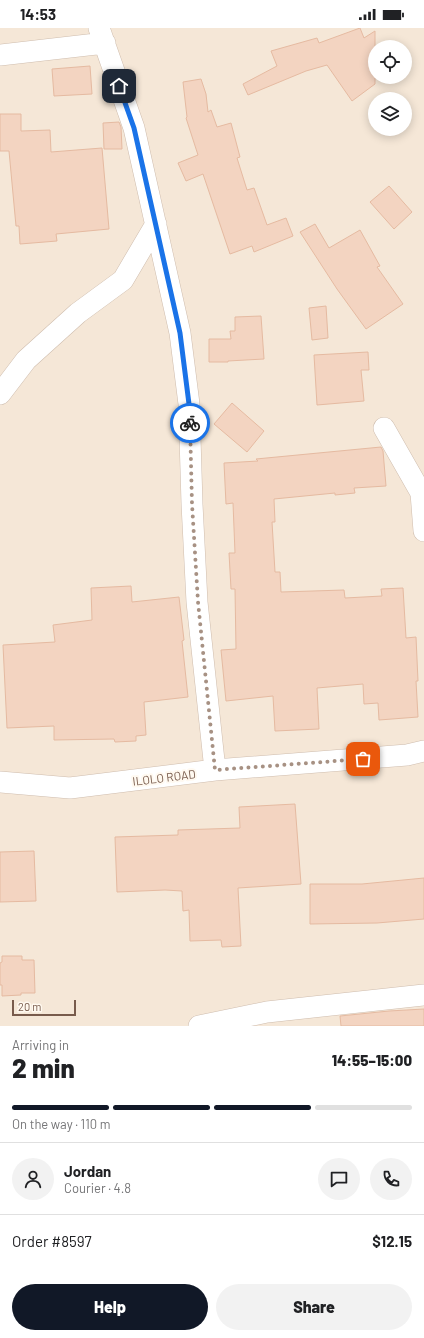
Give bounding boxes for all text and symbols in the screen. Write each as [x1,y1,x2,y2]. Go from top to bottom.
text: 14:53 [20,5,56,23]
map controls [368,40,412,136]
button: locate [368,40,412,84]
pin [102,69,136,103]
icon: home [108,75,130,97]
button: layers [368,92,412,136]
courier [170,403,210,443]
icon: bike [179,412,201,434]
pin [346,742,380,776]
icon: bag [352,748,374,770]
street label: ILOLO ROAD [132,766,196,788]
scale bar [12,998,76,1017]
text: 20 m [18,1000,41,1013]
text: Arriving in [12,1037,69,1053]
text: 14:55–15:00 [332,1051,412,1069]
text: 2 min [12,1052,75,1083]
text: On the way · 110 m [12,1116,110,1132]
button: person [12,1158,54,1200]
button: chat [318,1158,360,1200]
button: phone [370,1158,412,1200]
text: Jordan [64,1162,111,1180]
text: Courier · 4.8 [64,1180,131,1196]
text: Order #8597 [12,1232,92,1250]
text: $12.15 [372,1232,412,1250]
button: Help [12,1284,208,1330]
button: Share [216,1284,412,1330]

